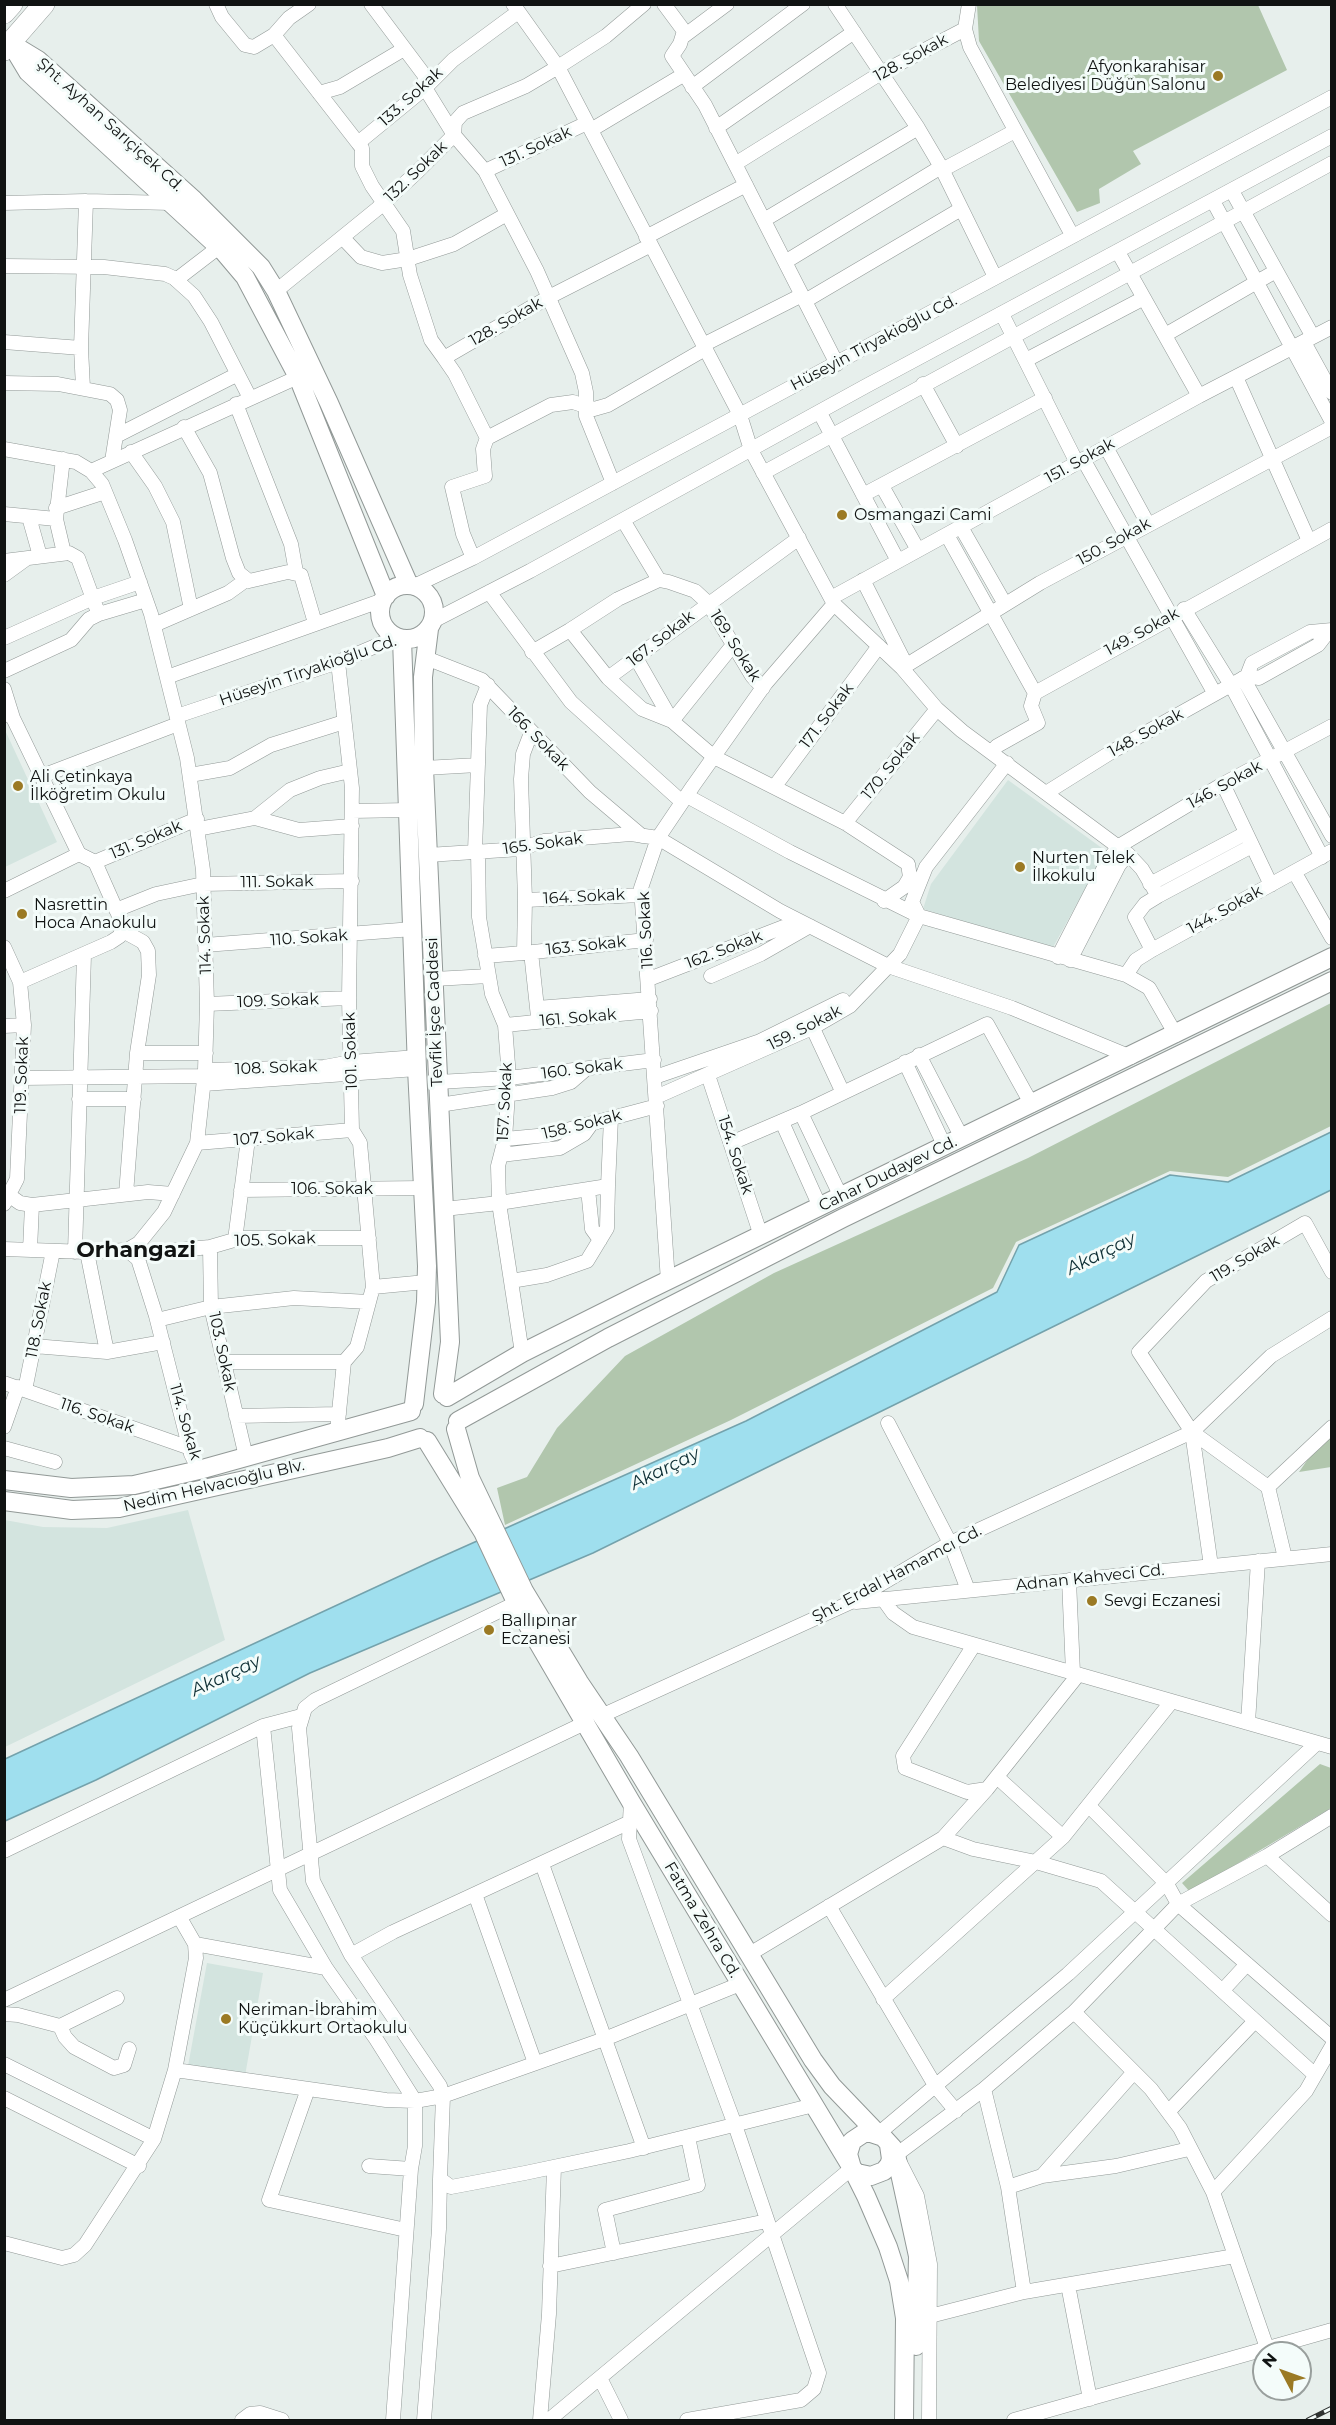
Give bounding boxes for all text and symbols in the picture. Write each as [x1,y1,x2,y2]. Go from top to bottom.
street label: 128. Sokak [871,30,951,86]
street label: Şht. Ayhan Sarıçiçek Cd. [33,54,187,196]
place label: Afyonkarahisar Belediyesi Düğün Salonu [1005,57,1206,95]
street label: 133. Sokak [375,63,447,131]
marker: Afyonkarahisar Belediyesi Düğün Salonu [1211,69,1225,83]
street label: 131. Sokak [497,122,575,172]
street label: 132. Sokak [381,137,451,207]
street label: Hüseyin Tiryakioğlu Cd. [787,291,961,395]
street label: 128. Sokak [466,293,546,351]
street label: 151. Sokak [1042,434,1118,488]
place label: Osmangazi Cami [854,505,991,525]
marker: Osmangazi Cami [835,508,849,522]
street label: 150. Sokak [1074,514,1154,570]
street label: 149. Sokak [1102,604,1182,660]
street label: 167. Sokak [624,607,698,671]
street label: 169. Sokak [705,607,765,685]
street label: Hüseyin Tiryakioğlu Cd. [217,632,399,710]
street label: 171. Sokak [796,679,858,753]
street label: 166. Sokak [503,703,573,775]
street label: 148. Sokak [1105,705,1187,761]
street label: 170. Sokak [858,728,924,804]
street label: 146. Sokak [1184,757,1266,813]
place label: Ali Çetinkaya İlköğretim Okulu [30,767,166,805]
marker: Ali Çetinkaya İlköğretim Okulu [11,779,25,793]
street label: 131. Sokak [107,816,185,864]
street label: 165. Sokak [502,829,584,859]
place label: Nurten Telek İlkokulu [1032,848,1135,886]
marker: Nurten Telek İlkokulu [1013,860,1027,874]
street label: 111. Sokak [240,872,314,892]
street label: 144. Sokak [1184,881,1266,939]
street label: 164. Sokak [542,885,626,909]
street label: 116. Sokak [634,891,658,969]
place label: Nasrettin Hoca Anaokulu [34,895,157,933]
street label: 114. Sokak [194,896,216,974]
marker: Nasrettin Hoca Anaokulu [15,907,29,921]
street label: 110. Sokak [270,926,348,950]
street label: 162. Sokak [683,927,765,973]
street label: 163. Sokak [545,932,627,960]
street label: Tevfik İşce Caddesi [423,937,447,1087]
street label: 109. Sokak [237,990,319,1012]
street label: 159. Sokak [765,1001,845,1055]
street label: 161. Sokak [539,1005,617,1031]
street label: 101. Sokak [340,1012,362,1090]
street label: 119. Sokak [11,1036,33,1114]
street label: 160. Sokak [540,1054,624,1084]
street label: 108. Sokak [234,1057,318,1079]
street label: 157. Sokak [493,1062,517,1142]
street label: 158. Sokak [540,1106,624,1144]
street label: 154. Sokak [713,1113,757,1197]
street label: 107. Sokak [233,1124,315,1150]
street label: Cahar Dudayev Cd. [816,1132,960,1216]
street label: 106. Sokak [291,1179,373,1199]
water label: Akarçay [1063,1228,1139,1280]
street label: 105. Sokak [234,1229,316,1251]
street label: 119. Sokak [1207,1231,1283,1287]
district label: Orhangazi [76,1238,196,1264]
street label: 118. Sokak [22,1280,56,1360]
street label: 103. Sokak [204,1310,240,1394]
street label: 114. Sokak [165,1382,205,1462]
street label: 116. Sokak [57,1394,137,1438]
water label: Akarçay [627,1443,703,1495]
street label: Nedim Helvacıoğlu Blv. [122,1456,306,1516]
street label: Şht. Erdal Hamamcı Cd. [809,1521,985,1627]
street label: Adnan Kahveci Cd. [1015,1561,1165,1595]
place label: Sevgi Eczanesi [1104,1591,1221,1611]
marker: Sevgi Eczanesi [1085,1594,1099,1608]
place label: Ballıpınar Eczanesi [501,1611,577,1649]
marker: Ballıpınar Eczanesi [482,1623,496,1637]
water label: Akarçay [188,1651,264,1701]
street label: Fatma Zehra Cd. [660,1859,744,1981]
place label: Neriman-İbrahim Küçükkurt Ortaokulu [238,2000,408,2038]
marker: Neriman-İbrahim Küçükkurt Ortaokulu [219,2012,233,2026]
north arrow [1252,2341,1312,2401]
text: N [1258,2349,1281,2371]

